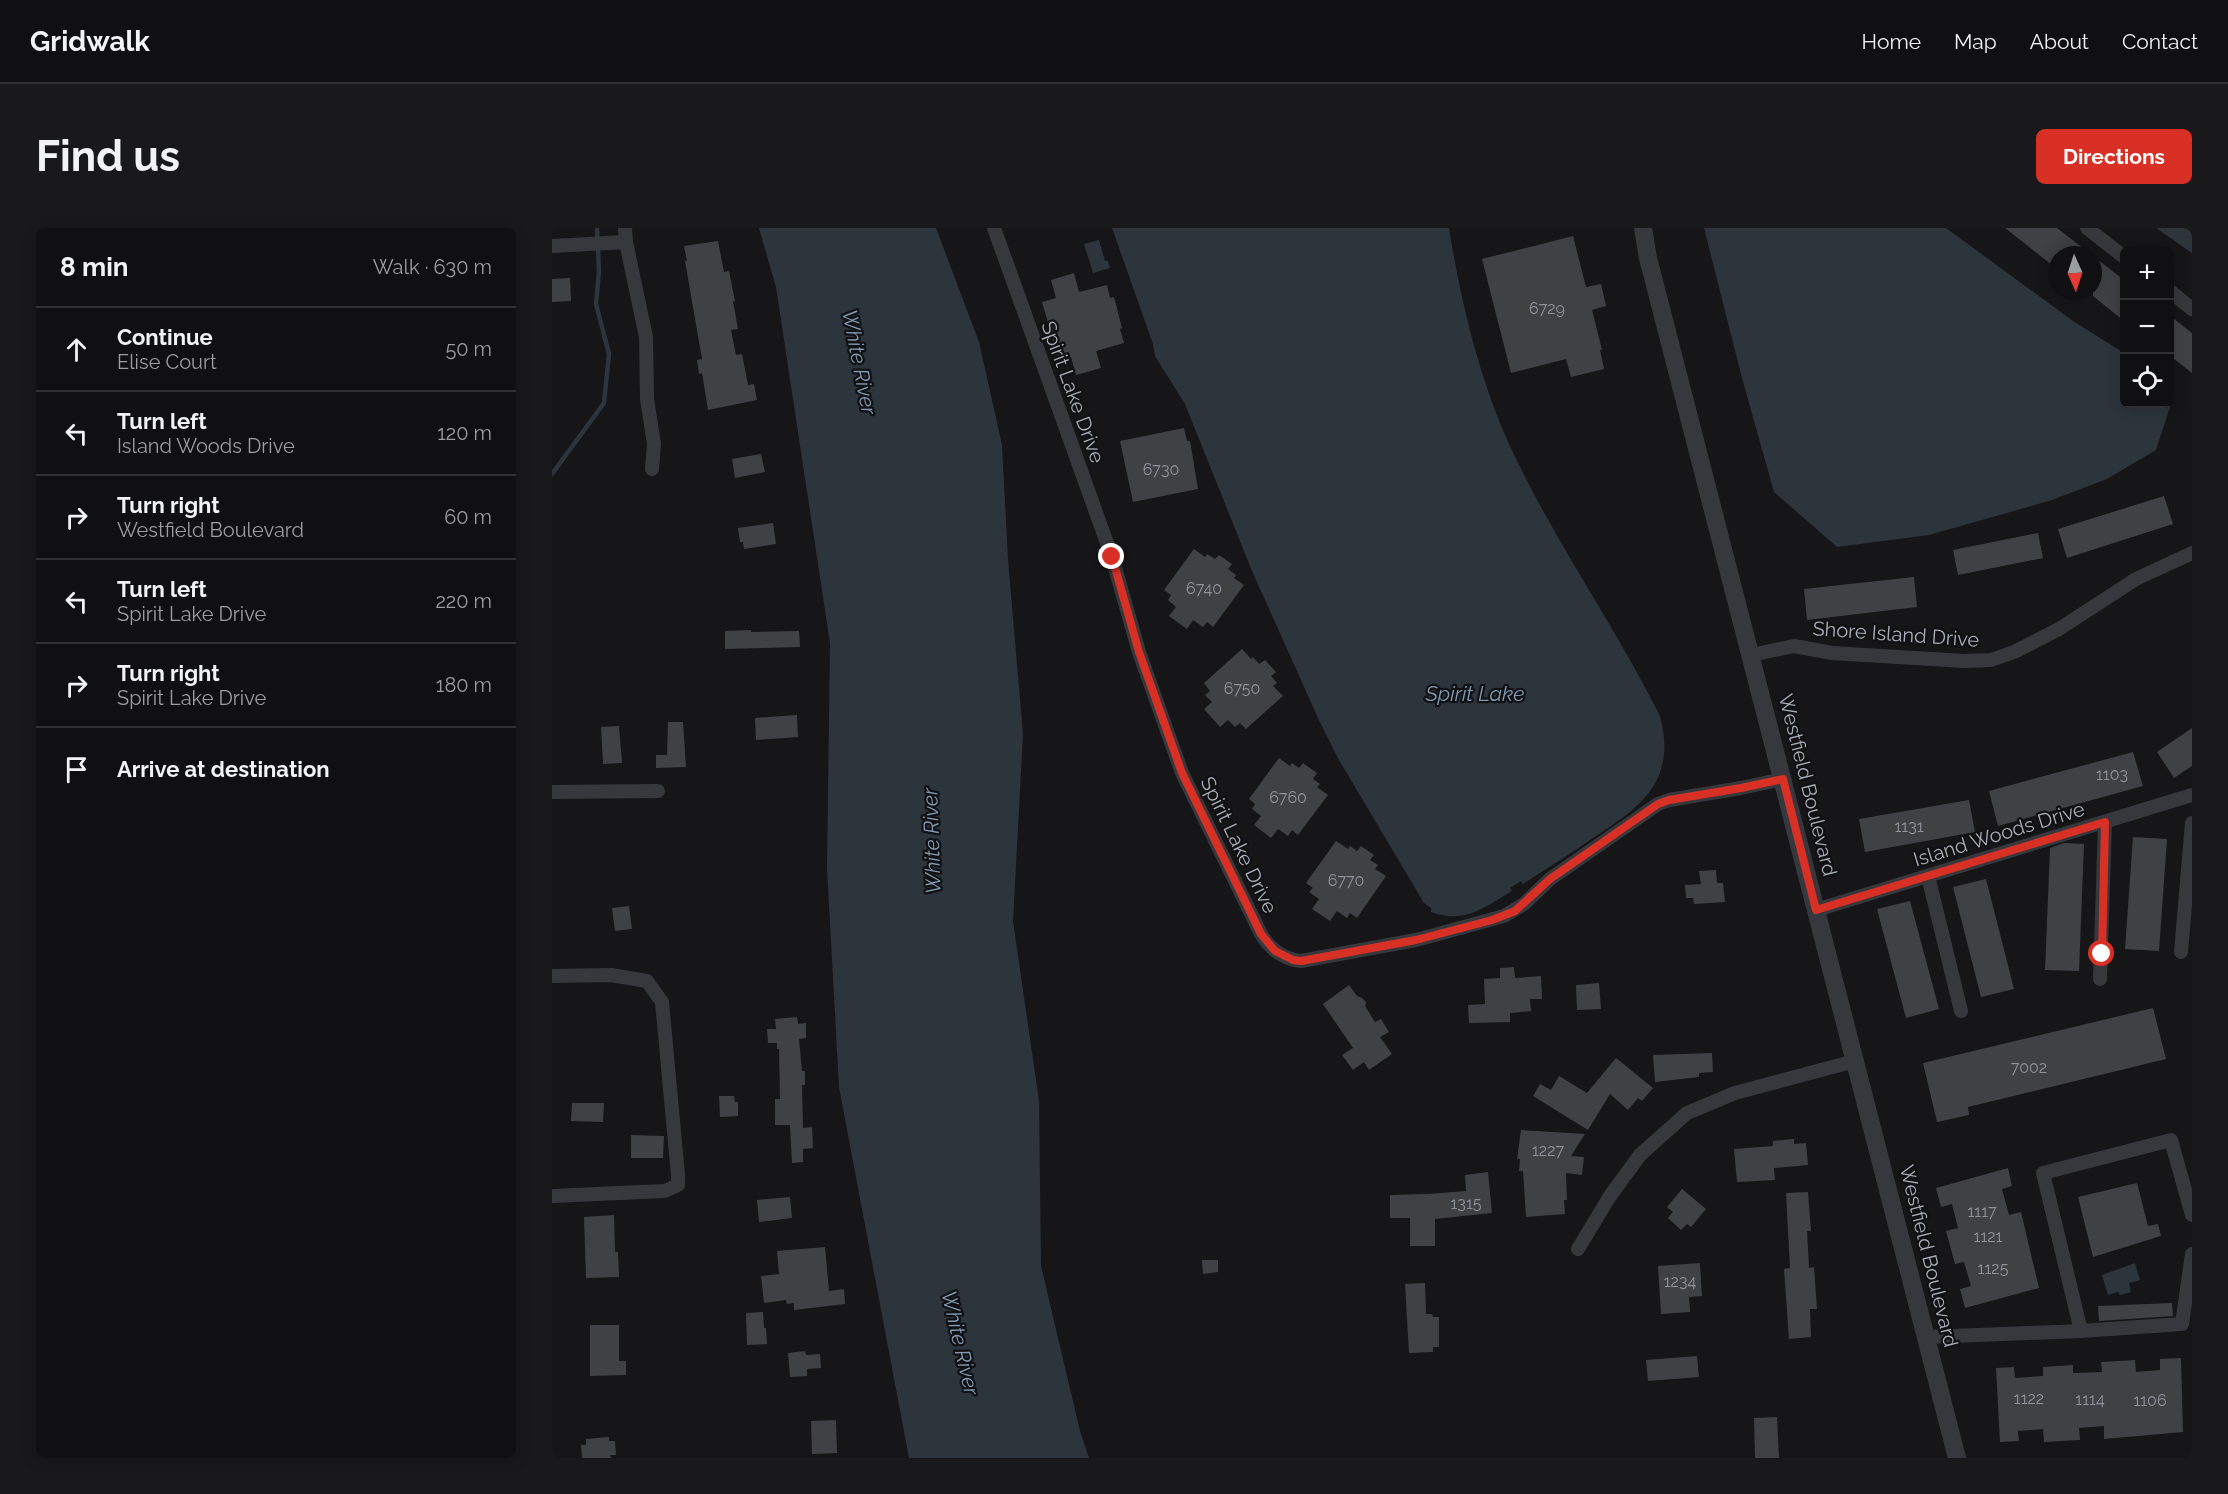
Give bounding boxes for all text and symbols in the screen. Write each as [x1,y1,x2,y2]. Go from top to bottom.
text: Gridwalk [30,25,150,58]
text: Home [1862,29,1921,54]
text: Map [1954,29,1997,54]
text: About [2030,29,2089,54]
text: Contact [2122,29,2198,54]
button: Directions [2036,129,2192,184]
text: Find us [36,132,180,181]
north arrow [2048,246,2102,300]
map controls [2120,246,2174,408]
button: + [2120,246,2174,300]
text: 8 min [60,252,128,282]
text: Walk · 630 m [373,255,492,279]
house number: 6729 [1529,299,1565,318]
button: − [2120,300,2174,354]
water label: White River [837,307,882,417]
street label: Spirit Lake Drive [1036,318,1110,466]
text: Continue [117,324,213,350]
icon: ahead [60,333,93,366]
text: 50 m [445,337,492,361]
text: Elise Court [117,350,217,374]
button: locate [2120,354,2174,408]
text: Turn left [117,408,207,434]
icon: left [60,417,93,450]
text: 120 m [437,421,492,445]
text: Island Woods Drive [117,434,295,458]
house number: 6730 [1143,460,1179,479]
text: Turn right [117,492,220,518]
icon: right [60,501,93,534]
text: 60 m [444,505,492,529]
text: Westfield Boulevard [117,518,304,542]
route end [1098,543,1124,569]
text: Turn left [117,576,207,602]
house number: 6740 [1186,579,1222,598]
icon: left [60,585,93,618]
text: 220 m [435,589,492,613]
text: Spirit Lake Drive [117,602,266,626]
street label: Shore Island Drive [1812,616,1980,652]
text: Turn right [117,660,220,686]
icon: right [60,669,93,702]
text: 180 m [436,673,492,697]
house number: 6750 [1224,679,1260,698]
water label: Spirit Lake [1424,681,1525,706]
text: Spirit Lake Drive [117,686,266,710]
street label: Westfield Boulevard [1774,691,1842,879]
icon: arrive [60,753,93,786]
text: Arrive at destination [117,756,330,782]
house number: 1103 [2096,765,2128,784]
street label: Spirit Lake Drive [1196,773,1283,918]
water label: White River [917,787,946,895]
house number: 6760 [1269,788,1307,807]
street label: Island Woods Drive [1911,796,2088,871]
house number: 1131 [1894,817,1924,836]
house number: 6770 [1328,871,1364,890]
route start [2088,940,2114,966]
house number: 7002 [2011,1058,2047,1077]
house number: 1227 [1532,1141,1564,1160]
street label: Westfield Boulevard [1895,1162,1963,1350]
house number: 1315 [1451,1194,1482,1213]
house number: 1117 [1967,1202,1997,1221]
house number: 1121 [1974,1227,2003,1246]
house number: 1125 [1978,1259,2009,1278]
house number: 1234 [1664,1272,1696,1291]
water label: White River [936,1288,985,1398]
house number: 1122 [2014,1389,2044,1408]
house number: 1114 [2075,1390,2105,1409]
house number: 1106 [2133,1391,2167,1410]

